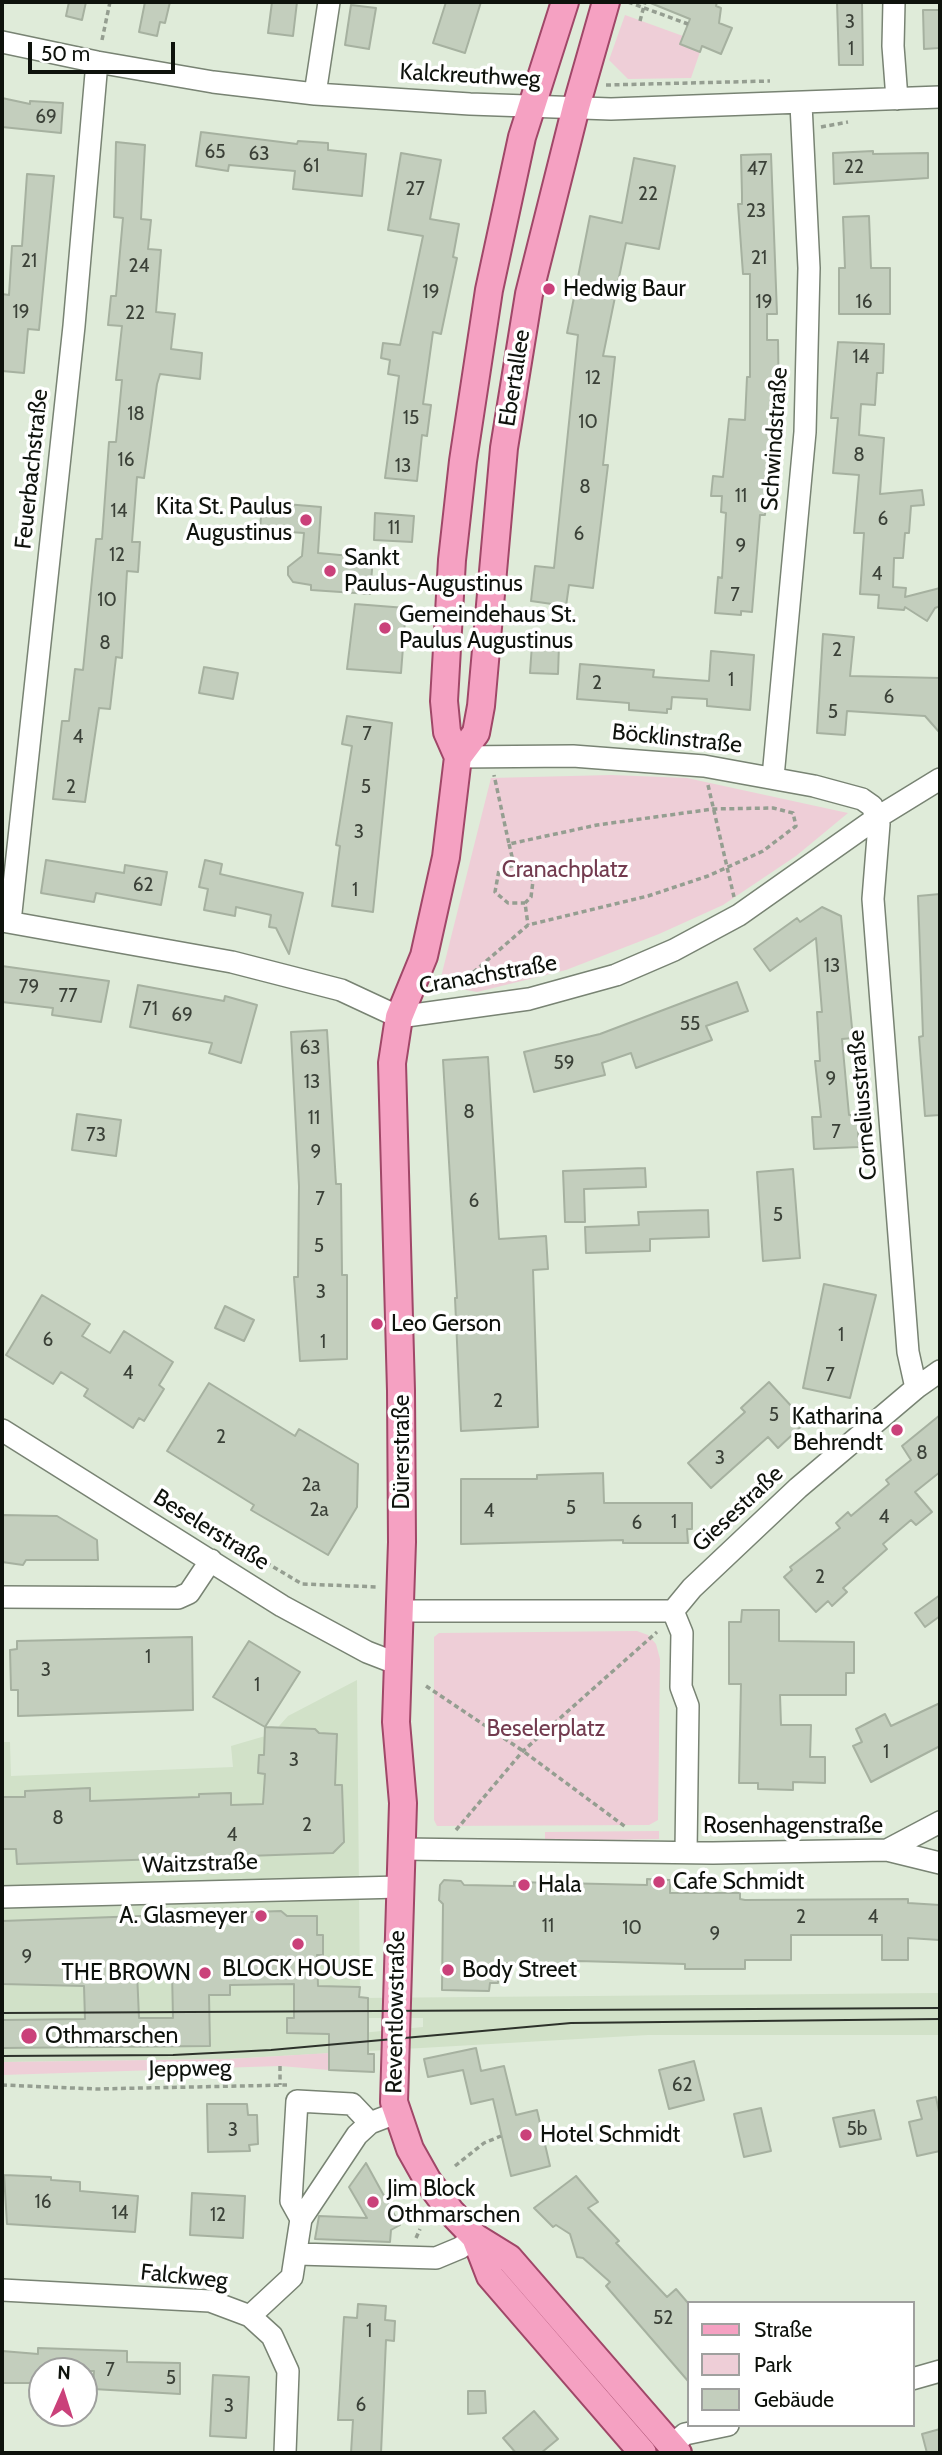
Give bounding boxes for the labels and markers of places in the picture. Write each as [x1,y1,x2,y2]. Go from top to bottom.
place label: Hedwig Baur [563,275,686,303]
marker: Hedwig Baur [541,281,557,297]
place label: Kita St. Paulus Augustinus [156,493,292,547]
marker: Kita St. Paulus Augustinus [298,512,314,528]
place label: Sankt Paulus-Augustinus [344,544,523,598]
marker: Sankt Paulus-Augustinus [322,563,338,579]
place label: Gemeindehaus St. Paulus Augustinus [399,601,576,655]
marker: Gemeindehaus St. Paulus Augustinus [377,620,393,636]
place label: Leo Gerson [391,1310,501,1338]
marker: Leo Gerson [369,1316,385,1332]
place label: Katharina Behrendt [792,1403,883,1457]
marker: Katharina Behrendt [889,1422,905,1438]
place label: Cafe Schmidt [673,1868,804,1896]
place label: Hala [538,1871,582,1899]
marker: Cafe Schmidt [651,1874,667,1890]
marker: Hala [516,1877,532,1893]
place label: A. Glasmeyer [119,1902,247,1930]
marker: A. Glasmeyer [253,1908,269,1924]
marker: BLOCK HOUSE [290,1936,306,1952]
place label: BLOCK HOUSE [222,1955,374,1983]
place label: Body Street [462,1956,577,1984]
place label: THE BROWN [62,1959,191,1987]
marker: Body Street [440,1962,456,1978]
marker: THE BROWN [197,1965,213,1981]
place label: Othmarschen [45,2022,178,2050]
marker: Othmarschen [19,2026,39,2046]
place label: Hotel Schmidt [540,2121,680,2149]
marker: Hotel Schmidt [518,2127,534,2143]
place label: Jim Block Othmarschen [387,2175,520,2229]
marker: Jim Block Othmarschen [365,2194,381,2210]

